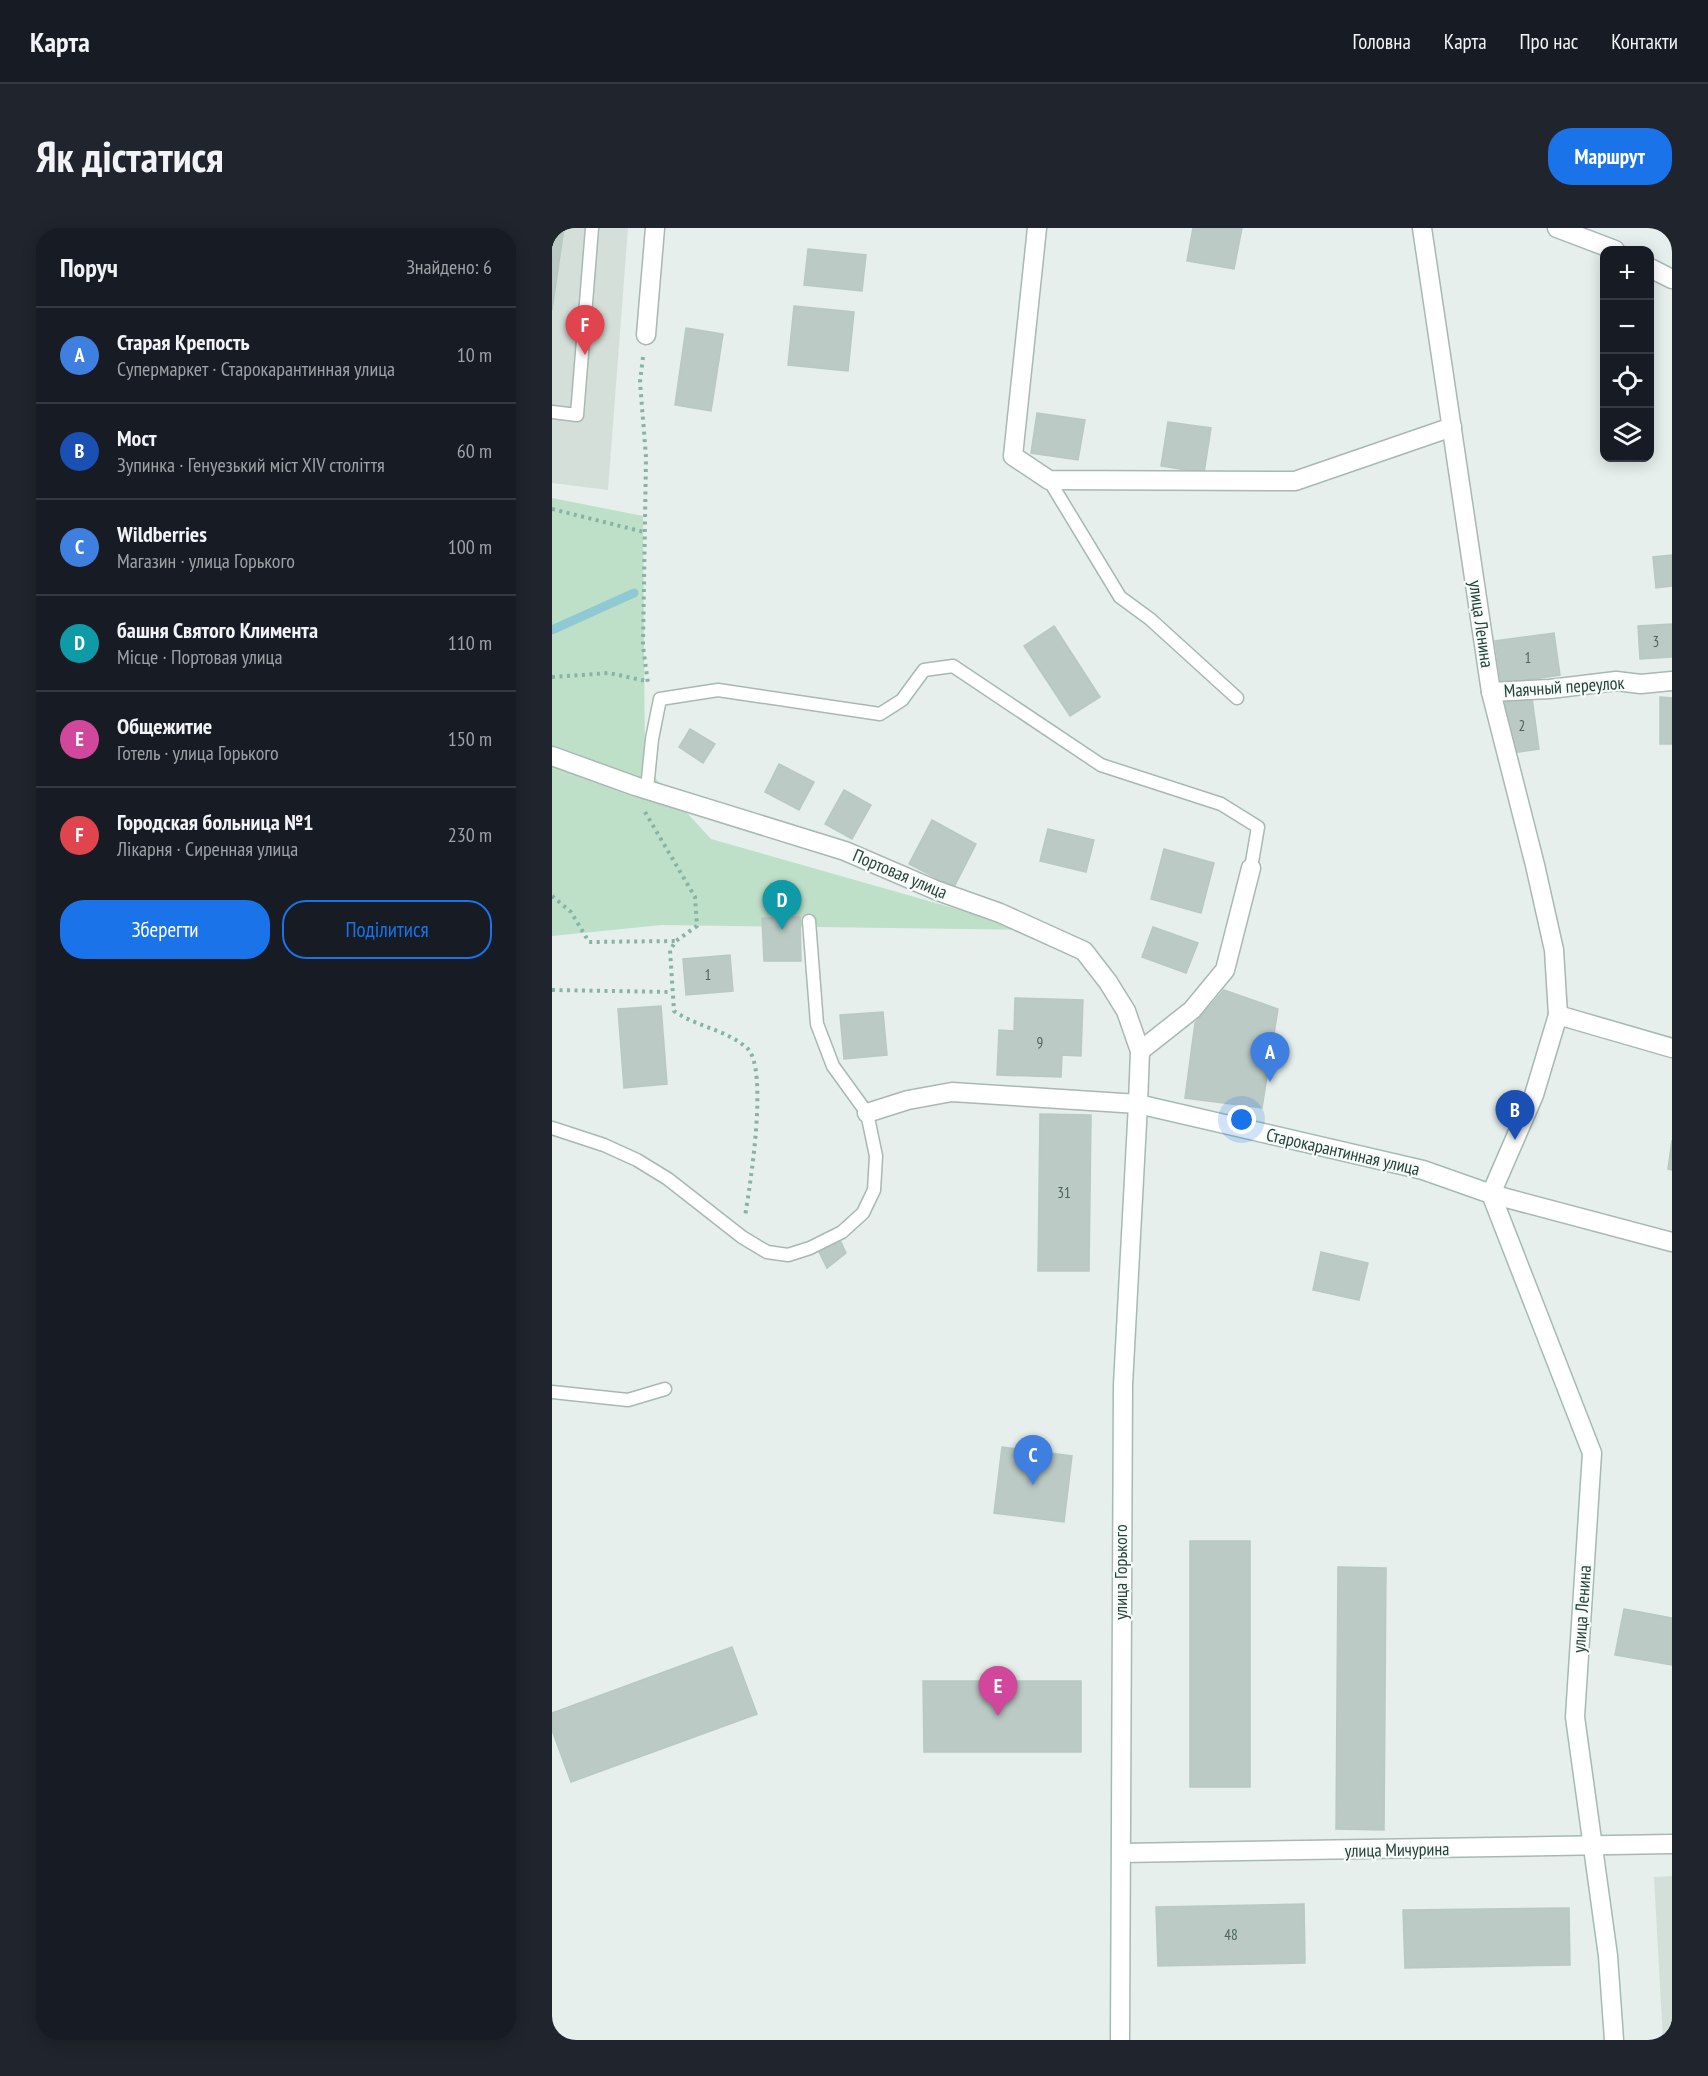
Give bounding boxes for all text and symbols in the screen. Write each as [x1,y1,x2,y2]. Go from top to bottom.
text: Карта [30,23,90,60]
text: Головна [1353,28,1411,55]
text: Карта [1444,28,1487,55]
text: Про нас [1520,28,1578,55]
text: Контакти [1611,28,1678,55]
button: Маршрут [1548,128,1672,185]
text: Як дістатися [36,129,224,184]
map controls [1600,246,1654,462]
button: + [1600,246,1654,300]
text: Поруч [60,251,118,284]
text: Знайдено: 6 [406,254,492,280]
button: − [1600,300,1654,354]
pin: F [566,306,604,355]
text: Старая Крепость [117,328,250,356]
text: A [74,342,85,368]
text: 10 m [457,342,492,368]
button: locate [1600,354,1654,408]
text: Супермаркет · Старокарантинная улица [117,356,395,382]
button: layers [1600,408,1654,462]
text: Мост [117,424,157,452]
text: B [75,438,84,464]
text: 60 m [457,438,492,464]
text: Зупинка · Генуезький міст XIV століття [117,452,385,478]
text: Wildberries [117,520,207,548]
text: C [75,534,84,560]
text: 100 m [448,534,492,560]
text: Магазин · улица Горького [117,548,295,574]
street label: улица Ленина [1464,579,1499,669]
text: башня Святого Климента [117,616,318,644]
text: D [74,630,85,656]
text: 110 m [448,630,492,656]
house number: 3 [1653,632,1659,651]
text: Місце · Портовая улица [117,644,282,670]
house number: 1 [1525,648,1531,667]
street label: Маячный переулок [1503,671,1625,702]
text: Общежитие [117,712,212,740]
house number: 2 [1519,716,1525,735]
text: E [75,726,84,752]
text: 150 m [448,726,492,752]
text: Готель · улица Горького [117,740,279,766]
text: Городская больница №1 [117,808,314,836]
text: F [75,822,84,848]
text: 230 m [448,822,492,848]
text: Лікарня · Сиренная улица [117,836,298,862]
street label: Портовая улица [850,843,951,904]
pin: D [762,880,802,930]
button: Зберегти [60,900,270,959]
button: Поділитися [282,900,492,959]
house number: 1 [705,965,711,984]
pin: A [1250,1032,1290,1082]
house number: 9 [1037,1033,1043,1052]
pin: B [1496,1090,1534,1140]
your location [1227,1105,1256,1134]
street label: Старокарантинная улица [1264,1123,1422,1180]
house number: 31 [1057,1183,1071,1202]
pin: C [1014,1436,1052,1485]
street label: улица Горького [1109,1524,1132,1620]
street label: улица Ленина [1567,1564,1596,1654]
pin: E [978,1666,1018,1716]
street label: улица Мичурина [1344,1837,1450,1862]
house number: 48 [1224,1925,1238,1944]

